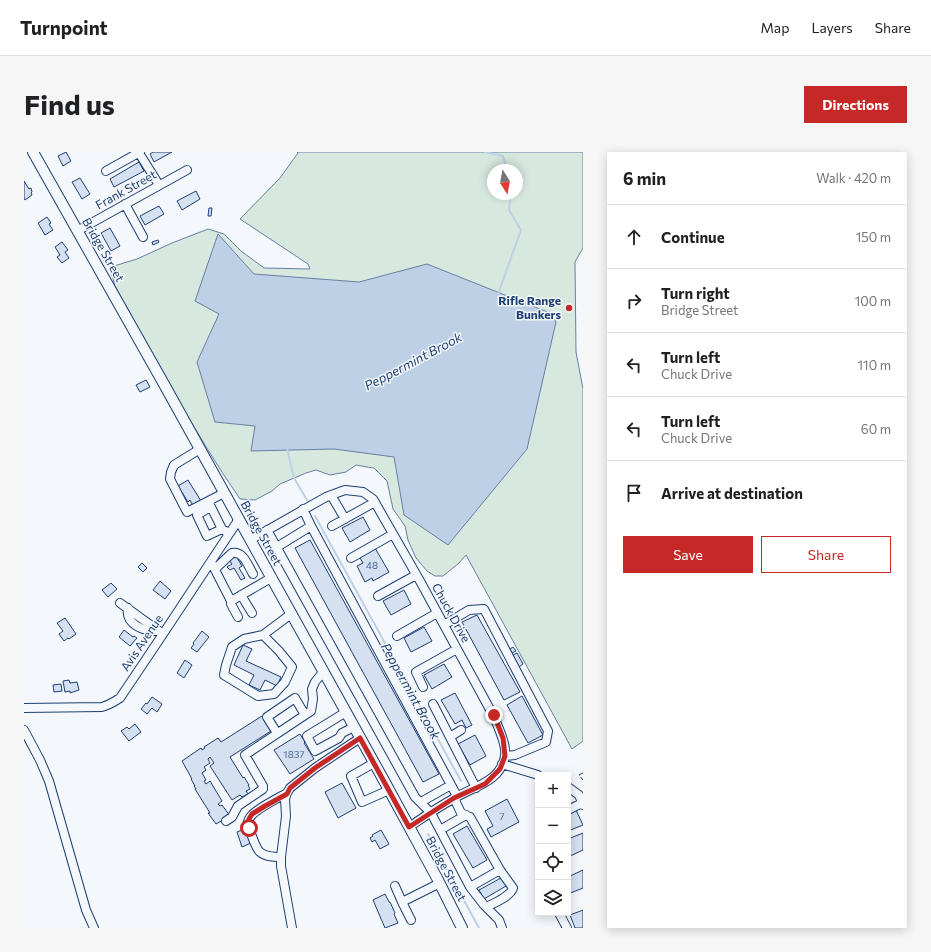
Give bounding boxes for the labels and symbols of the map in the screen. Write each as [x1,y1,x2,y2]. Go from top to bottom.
north arrow [487,164,523,200]
street label: Frank Street [93,167,158,212]
street label: Bridge Street [80,215,128,284]
place label: Rifle Range Bunkers [498,293,561,321]
marker: Rifle Range Bunkers [564,303,574,313]
water label: Peppermint Brook [362,328,465,393]
street label: Bridge Street [238,498,285,567]
house number: 48 [366,559,378,571]
street label: Chuck Drive [430,580,474,645]
street label: Avis Avenue [117,612,165,673]
water label: Peppermint Brook [378,640,445,743]
route end [485,706,503,724]
house number: 1837 [283,748,305,760]
house number: 7 [499,810,505,822]
route start [240,819,258,837]
street label: Bridge Street [424,834,470,903]

